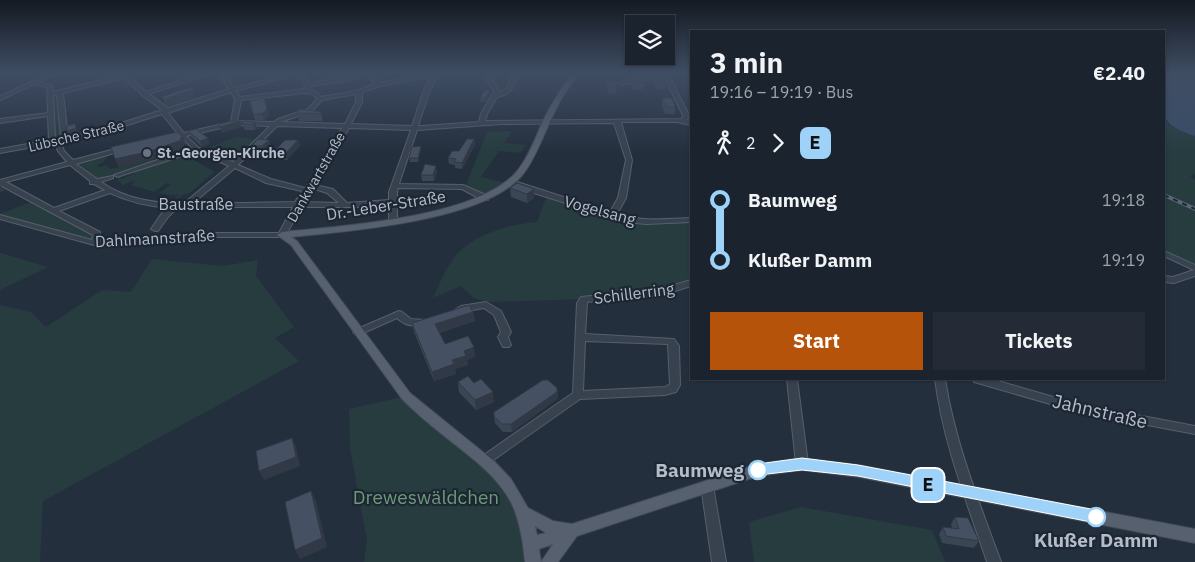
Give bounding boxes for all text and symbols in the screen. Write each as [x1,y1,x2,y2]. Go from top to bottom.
map controls [625,15,675,65]
button: layers [625,15,675,65]
text: 3 min [710,44,783,81]
text: €2.40 [1093,61,1145,85]
text: 19:16 – 19:19 · Bus [710,82,853,102]
street label: Lübsche Straße [26,116,126,156]
street label: Dankwartstraße [283,128,349,225]
icon: walk [710,129,738,157]
icon: forward [764,129,792,157]
text: E [810,131,821,154]
text: 2 [746,133,756,153]
place label: St.-Georgen-Kirche [157,144,285,162]
marker: St.-Georgen-Kirche [141,147,153,159]
street label: Dr.-Leber-Straße [325,186,447,224]
text: Baumweg [748,188,837,212]
text: 19:18 [1102,190,1145,210]
street label: Vogelsang [562,191,639,229]
street label: Baustraße [159,194,234,214]
street label: Dahlmannstraße [95,225,216,251]
text: Klußer Damm [748,248,872,272]
text: 19:19 [1102,250,1145,270]
street label: Schillerring [593,278,676,308]
button: Start [710,312,923,370]
button: Tickets [933,312,1145,370]
street label: Jahnstraße [1050,388,1150,434]
place label: Baumweg [655,458,745,482]
marker: Baumweg [748,460,768,480]
line badge: E [912,469,944,501]
text: E [923,473,933,496]
park label: Dreweswäldchen [353,485,499,509]
marker: Klußer Damm [1086,507,1106,527]
place label: Klußer Damm [1034,528,1158,552]

